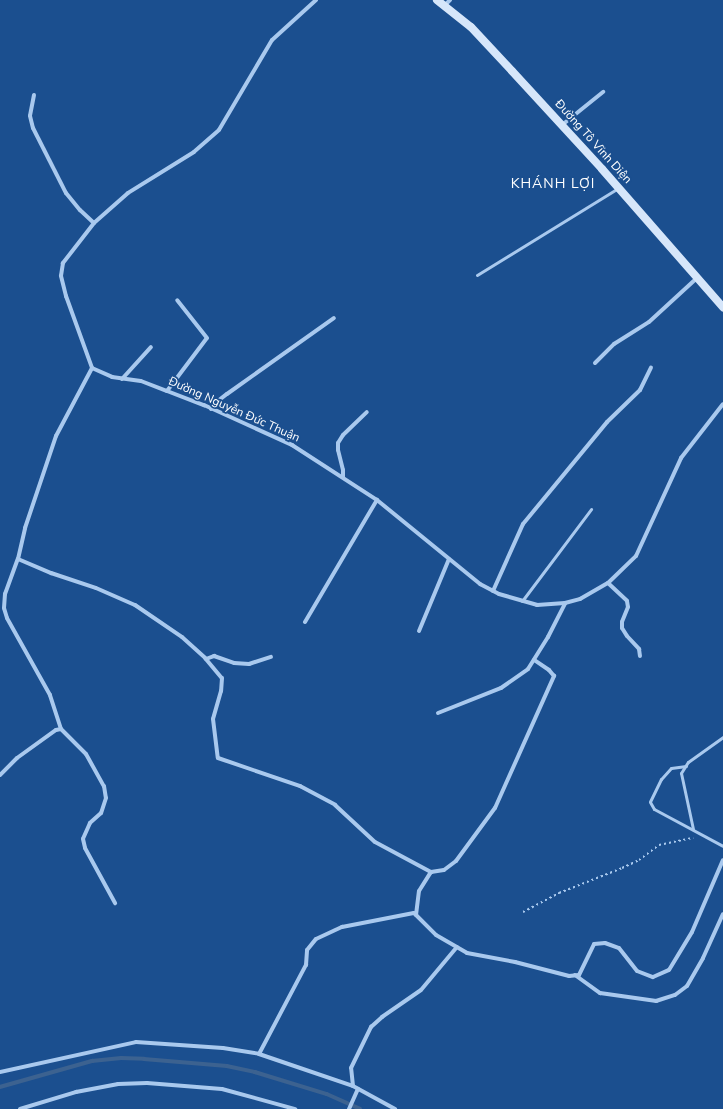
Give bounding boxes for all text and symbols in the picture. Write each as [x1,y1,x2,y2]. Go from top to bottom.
street label: Đường Tô Vĩnh Diện [552,97,634,187]
district label: KHÁNH LỢI [511,176,595,192]
street label: Đường Nguyễn Đức Thuận [166,374,302,446]

